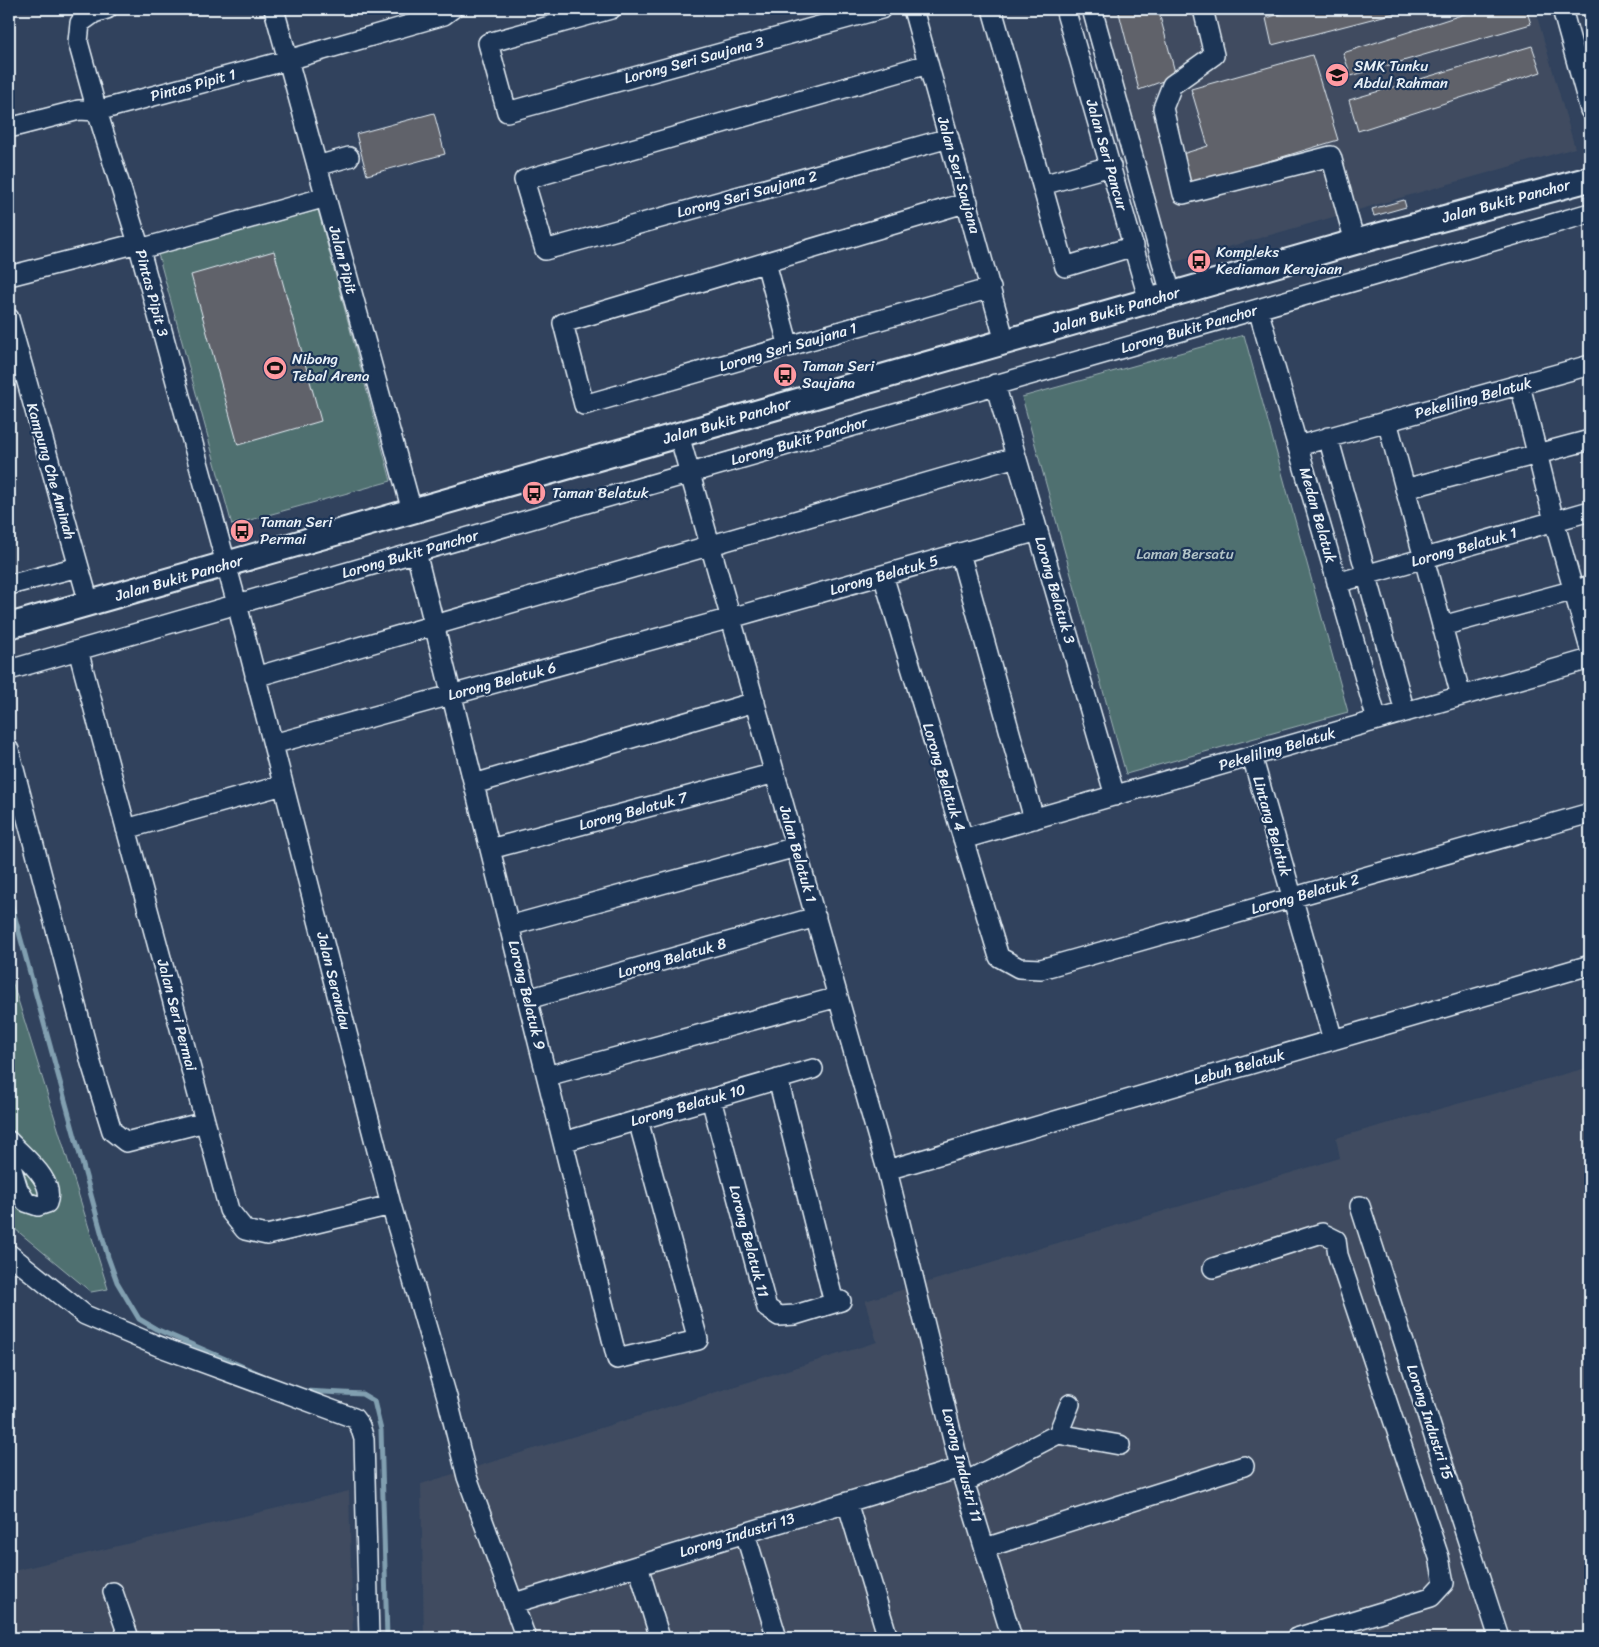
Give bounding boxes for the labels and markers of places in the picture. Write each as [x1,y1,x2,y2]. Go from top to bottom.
place label: SMK Tunku Abdul Rahman [1353,53,1448,96]
school or university icon: SMK Tunku Abdul Rahman [1324,62,1350,88]
place label: Kompleks Kediaman Kerajaan [1216,239,1342,282]
bus stop icon: Kompleks Kediaman Kerajaan [1186,248,1212,274]
place label: Nibong Tebal Arena [292,346,370,389]
place label: Taman Seri Saujana [802,353,875,396]
sports icon: Nibong Tebal Arena [262,355,288,381]
bus stop icon: Taman Seri Saujana [772,362,798,388]
bus stop icon: Taman Belatuk [521,480,547,506]
place label: Taman Belatuk [552,480,649,506]
place label: Taman Seri Permai [260,509,333,552]
bus stop icon: Taman Seri Permai [229,518,255,544]

